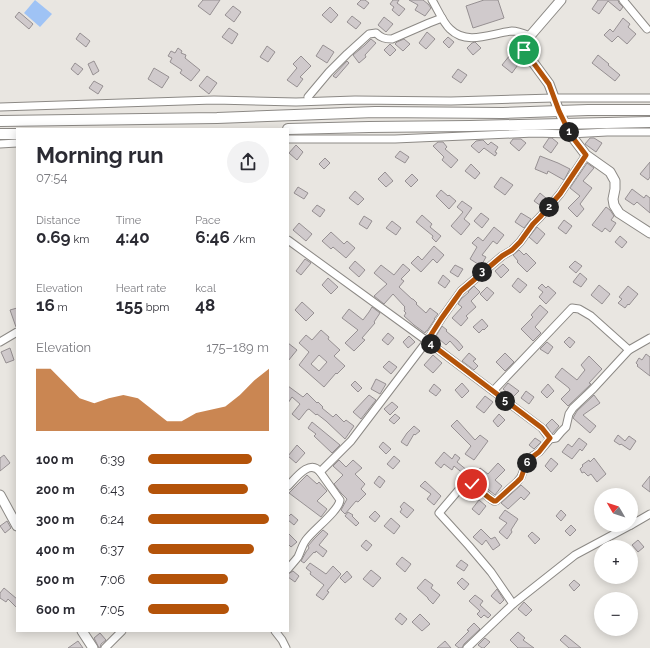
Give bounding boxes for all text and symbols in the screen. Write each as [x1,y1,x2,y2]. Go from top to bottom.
pin [507,33,541,67]
icon: arrive [513,39,535,61]
pin: 1 [559,122,579,142]
text: 1 [566,125,572,138]
button: share [227,141,269,183]
text: Morning run [36,142,164,168]
text: 07:54 [36,170,67,185]
pin: 2 [539,197,559,217]
text: 2 [546,200,552,213]
text: Distance [36,214,80,227]
text: Time [116,214,141,227]
text: Pace [195,214,221,227]
text: 0.69 [36,227,71,247]
text: 4:40 [116,227,150,247]
text: 6:46 [195,227,230,247]
text: km [71,233,89,246]
text: /km [230,233,255,246]
pin: 3 [472,262,492,282]
text: 3 [479,265,485,278]
text: Elevation [36,282,83,295]
text: Heart rate [116,282,166,295]
text: kcal [195,282,216,295]
text: 16 [36,295,55,315]
text: 155 [116,295,143,315]
text: 48 [195,295,215,315]
text: m [55,301,68,314]
text: bpm [143,301,169,314]
pin: 4 [421,334,441,354]
text: 4 [428,337,434,350]
text: Elevation [36,340,91,355]
text: 175–189 m [206,340,269,355]
pin: 5 [495,391,515,411]
text: 5 [502,394,508,407]
text: 100 m [36,452,74,467]
text: 6:39 [100,452,125,467]
pin: 6 [517,453,537,473]
text: 6 [524,456,530,469]
pin [455,467,489,501]
icon: check [461,473,483,495]
text: 200 m [36,482,75,497]
text: 6:43 [100,482,124,497]
north arrow [594,488,638,532]
map controls [594,488,638,636]
text: 300 m [36,512,74,527]
text: 6:24 [100,512,124,527]
button: + [594,540,638,584]
text: 400 m [36,542,75,557]
text: 6:37 [100,542,124,557]
text: 500 m [36,572,74,587]
text: 7:06 [100,572,125,587]
button: − [594,592,638,636]
text: 600 m [36,602,75,617]
text: 7:05 [100,602,124,617]

